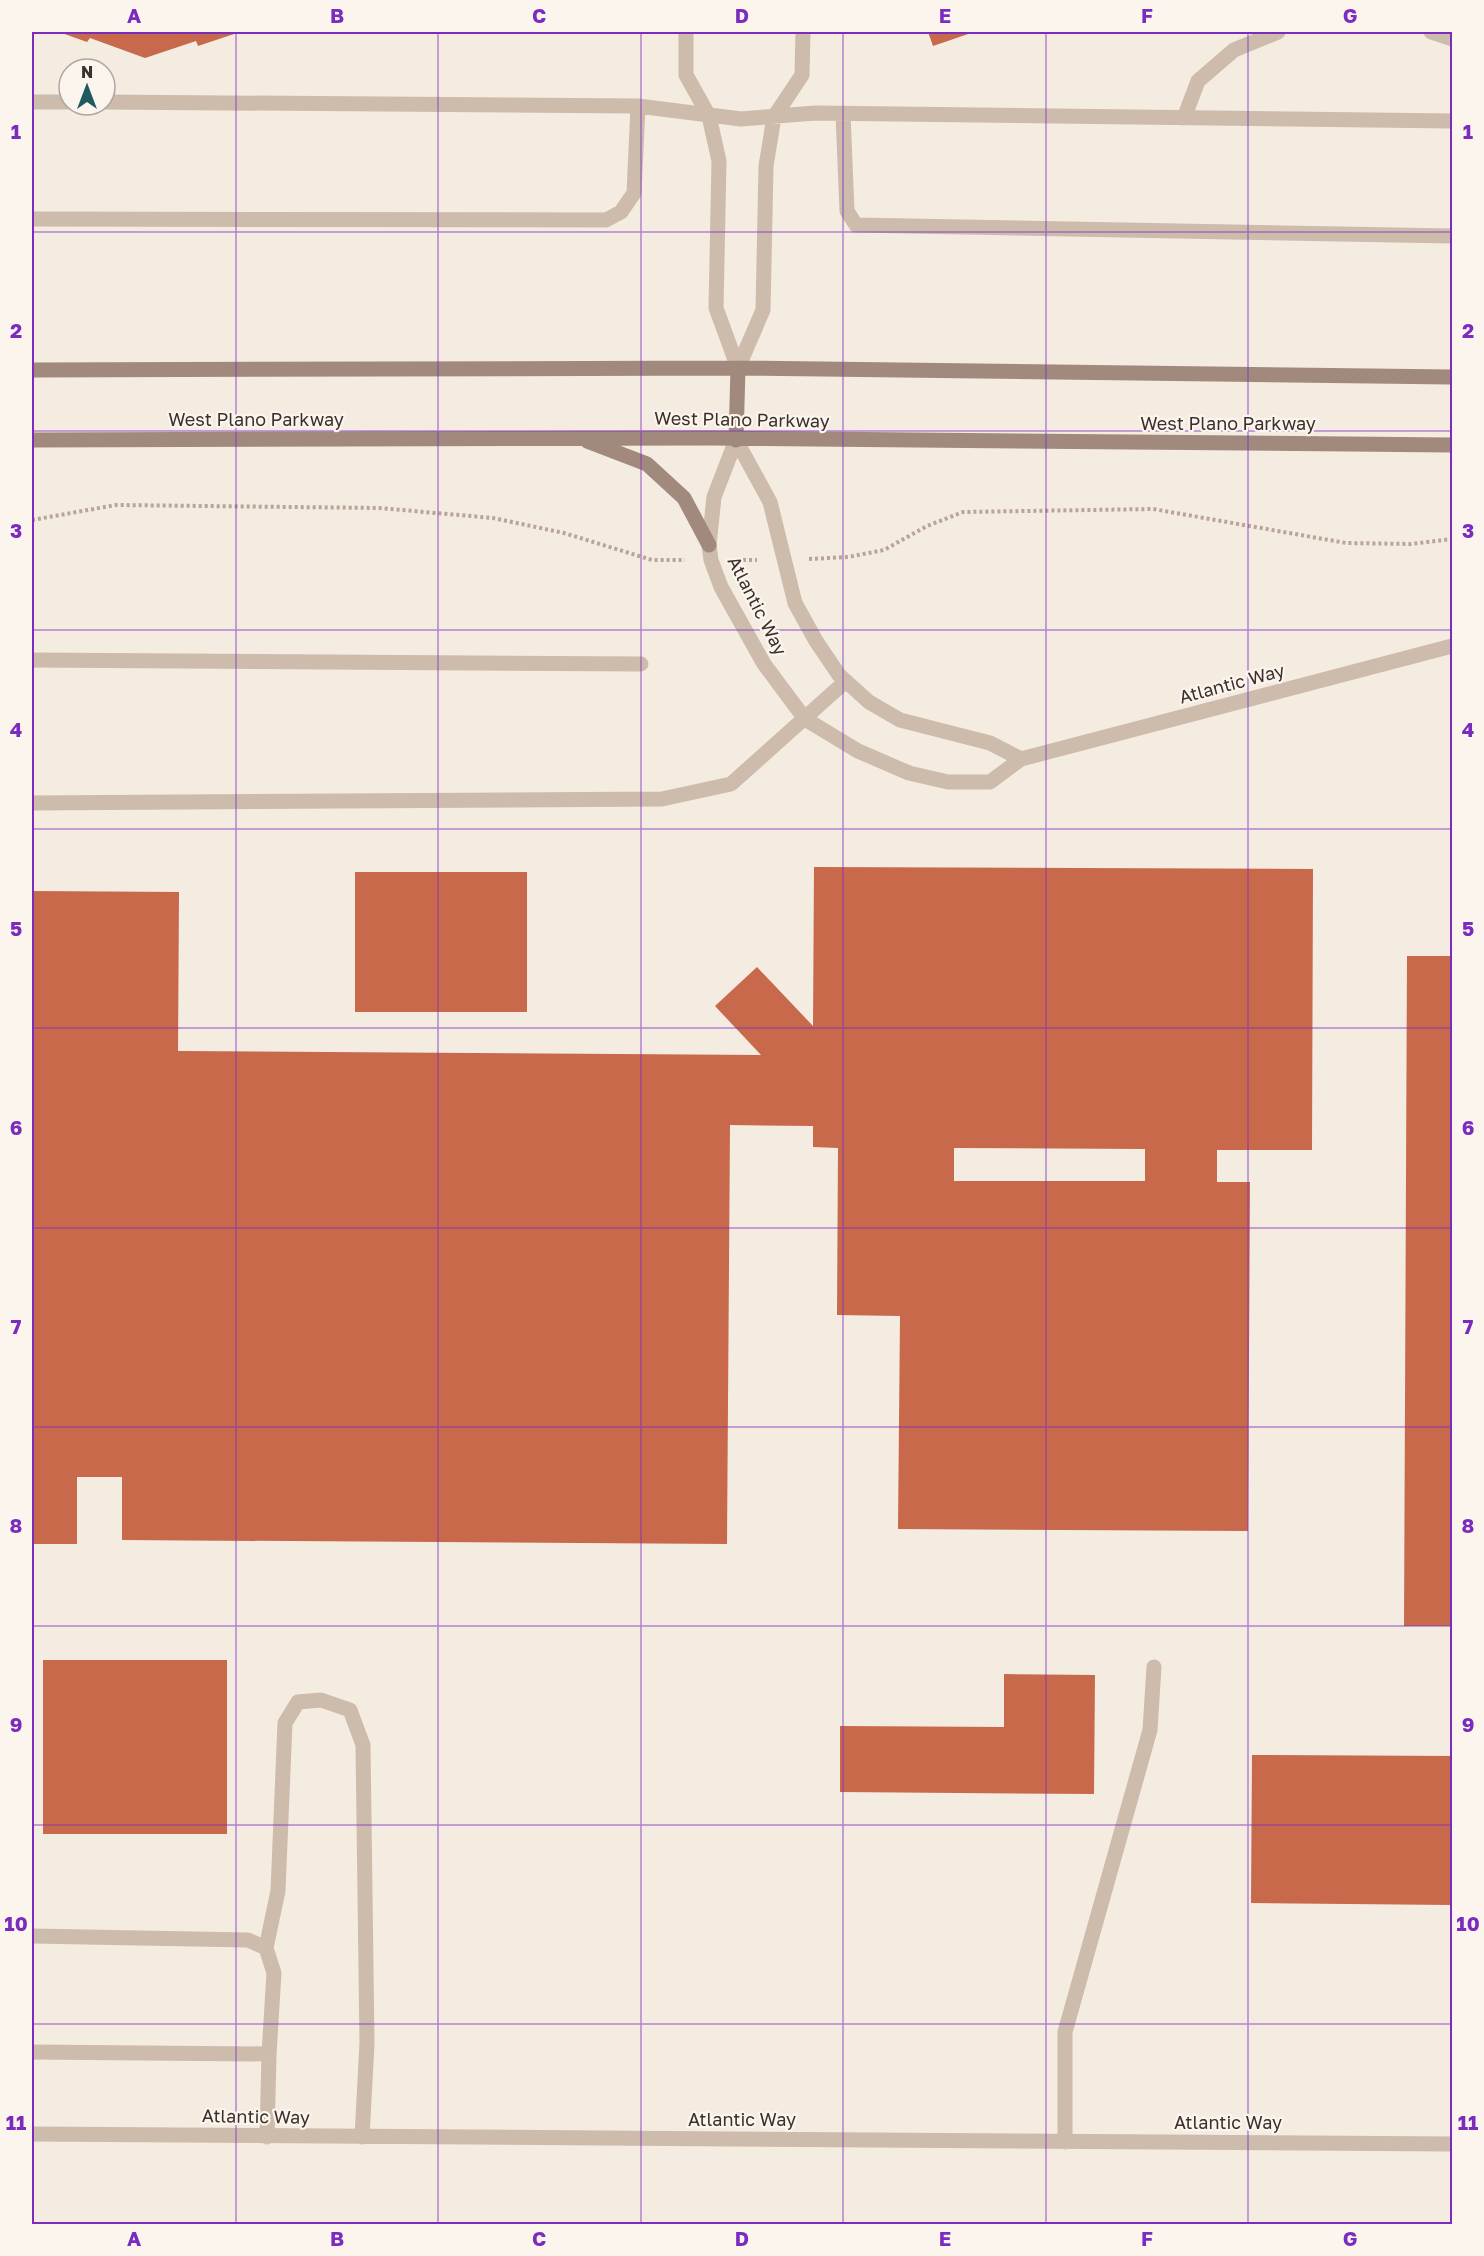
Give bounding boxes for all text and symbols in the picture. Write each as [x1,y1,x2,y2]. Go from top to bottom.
text: A [127,3,141,27]
text: B [330,3,344,27]
text: C [532,3,546,27]
text: D [735,3,749,27]
text: E [939,3,951,27]
text: F [1141,3,1153,27]
text: G [1343,3,1357,27]
north arrow [57,57,117,117]
text: N [81,62,93,82]
text: 1 [11,119,21,143]
text: 1 [1463,119,1473,143]
text: 2 [10,318,22,342]
text: 2 [1462,318,1474,342]
street label: West Plano Parkway [654,406,830,432]
street label: West Plano Parkway [168,408,344,430]
street label: West Plano Parkway [1140,412,1316,434]
text: 3 [10,518,22,542]
text: 3 [1462,518,1474,542]
street label: Atlantic Way [724,552,792,659]
street label: Atlantic Way [1177,658,1287,708]
text: 4 [10,717,22,741]
text: 4 [1462,717,1474,741]
text: 5 [10,916,22,940]
text: 5 [1462,916,1474,940]
text: 6 [10,1115,22,1139]
text: 6 [1462,1115,1474,1139]
text: 7 [11,1314,22,1338]
text: 7 [1463,1314,1474,1338]
text: 8 [10,1513,22,1537]
text: 8 [1462,1513,1474,1537]
text: 9 [10,1712,22,1736]
text: 9 [1462,1712,1474,1736]
text: 10 [4,1911,28,1935]
text: 10 [1456,1911,1480,1935]
street label: Atlantic Way [202,2104,310,2128]
street label: Atlantic Way [688,2108,796,2130]
text: 11 [6,2110,26,2134]
text: 11 [1458,2110,1478,2134]
street label: Atlantic Way [1174,2111,1282,2133]
text: A [127,2226,141,2250]
text: B [330,2226,344,2250]
text: C [532,2226,546,2250]
text: D [735,2226,749,2250]
text: E [939,2226,951,2250]
text: F [1141,2226,1153,2250]
text: G [1343,2226,1357,2250]

